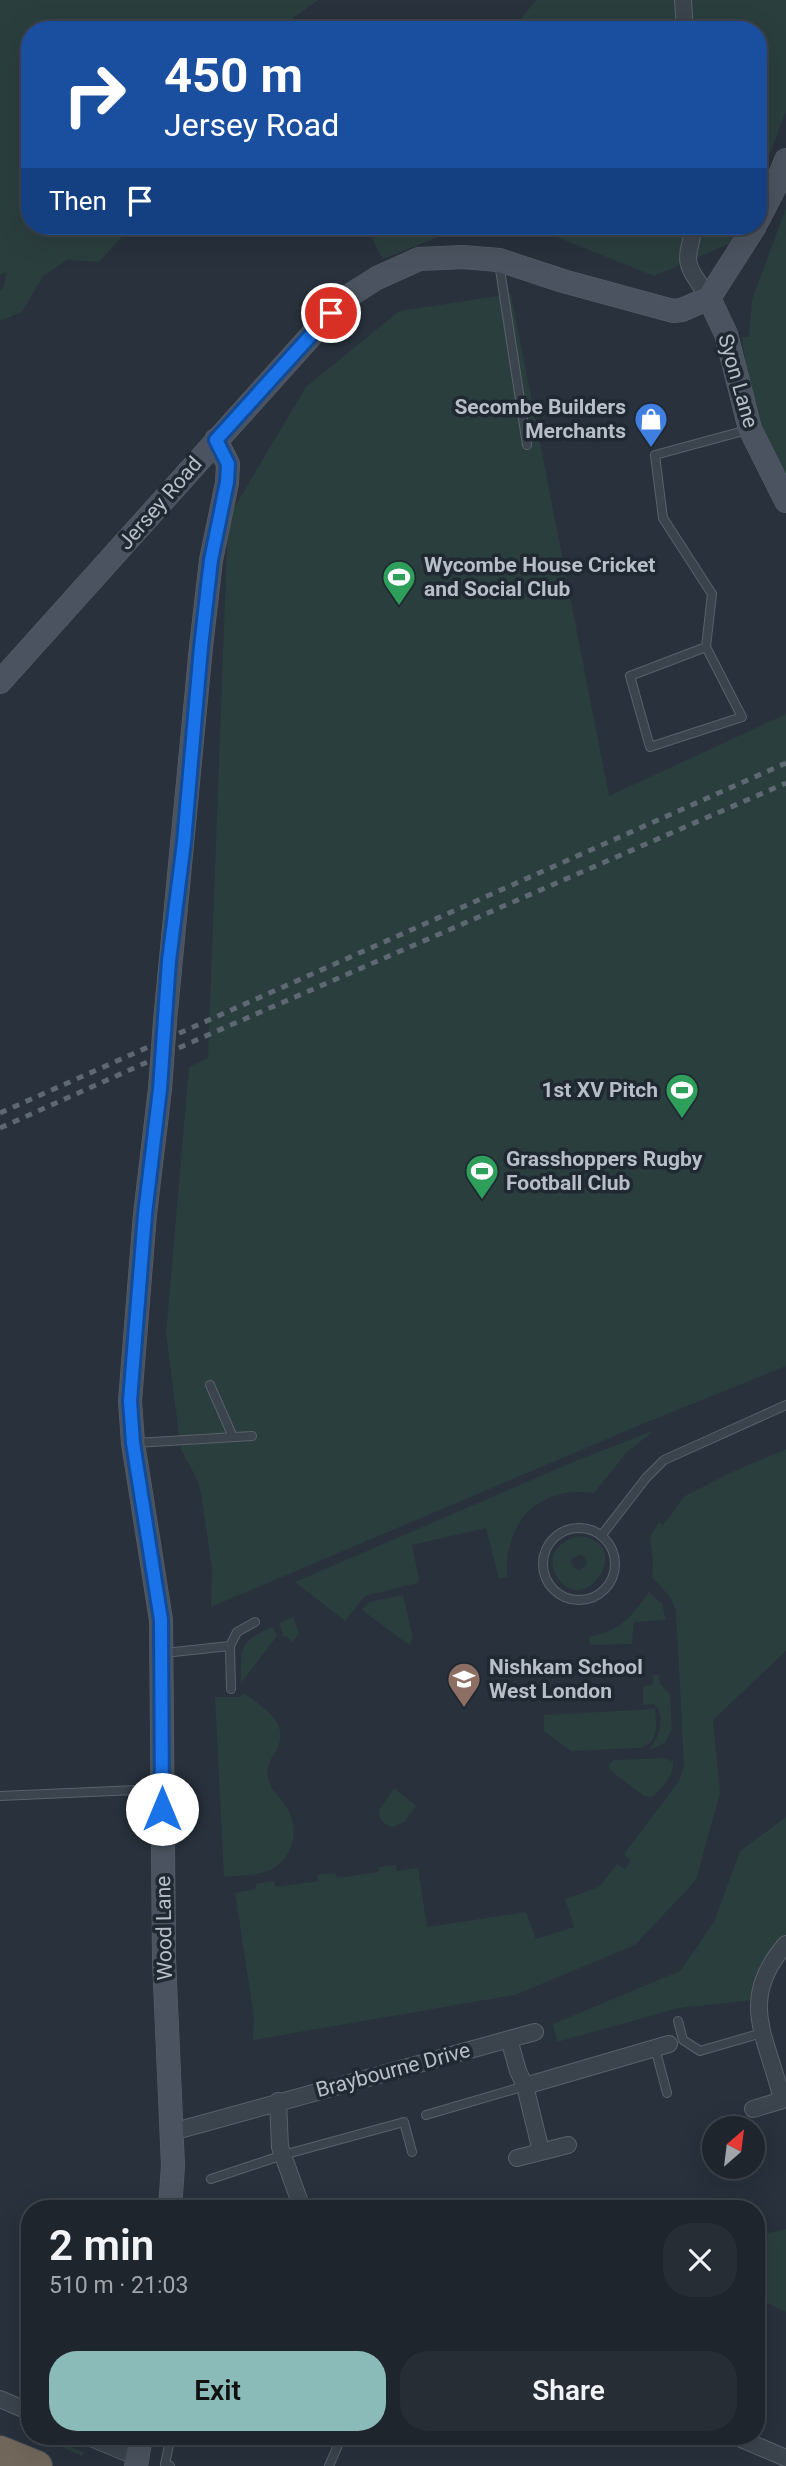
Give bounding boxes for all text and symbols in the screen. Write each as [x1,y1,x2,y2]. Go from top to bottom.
text: 450 m [164,47,303,104]
icon: right [49,49,140,140]
text: Jersey Road [164,106,339,144]
icon: arrive [121,182,159,220]
text: Then [49,186,107,216]
pin [301,283,361,343]
icon: arrive [312,294,350,332]
street label: Syon Lane [713,331,763,431]
place label: Secombe Builders Merchants [454,395,626,443]
shop icon: Secombe Builders Merchants [632,400,670,449]
street label: Jersey Road [113,452,207,554]
place label: Wycombe House Cricket and Social Club [424,553,655,601]
sports icon: Wycombe House Cricket and Social Club [380,558,418,607]
sports icon: 1st XV Pitch [663,1071,701,1120]
place label: 1st XV Pitch [542,1078,658,1102]
place label: Grasshoppers Rugby Football Club [506,1147,703,1195]
sports icon: Grasshoppers Rugby Football Club [463,1152,501,1201]
place label: Nishkam School West London [489,1655,643,1703]
school or university icon: Nishkam School West London [445,1660,483,1709]
position arrow [125,1772,199,1846]
street label: Wood Lane [151,1875,177,1981]
street label: Braybourne Drive [313,2038,473,2102]
north arrow [702,2116,765,2179]
map controls [702,2116,765,2179]
text: 2 min [49,2221,154,2270]
button: close [663,2223,737,2297]
text: 510 m · 21:03 [49,2272,188,2299]
button: Exit [49,2351,386,2431]
button: Share [400,2351,737,2431]

